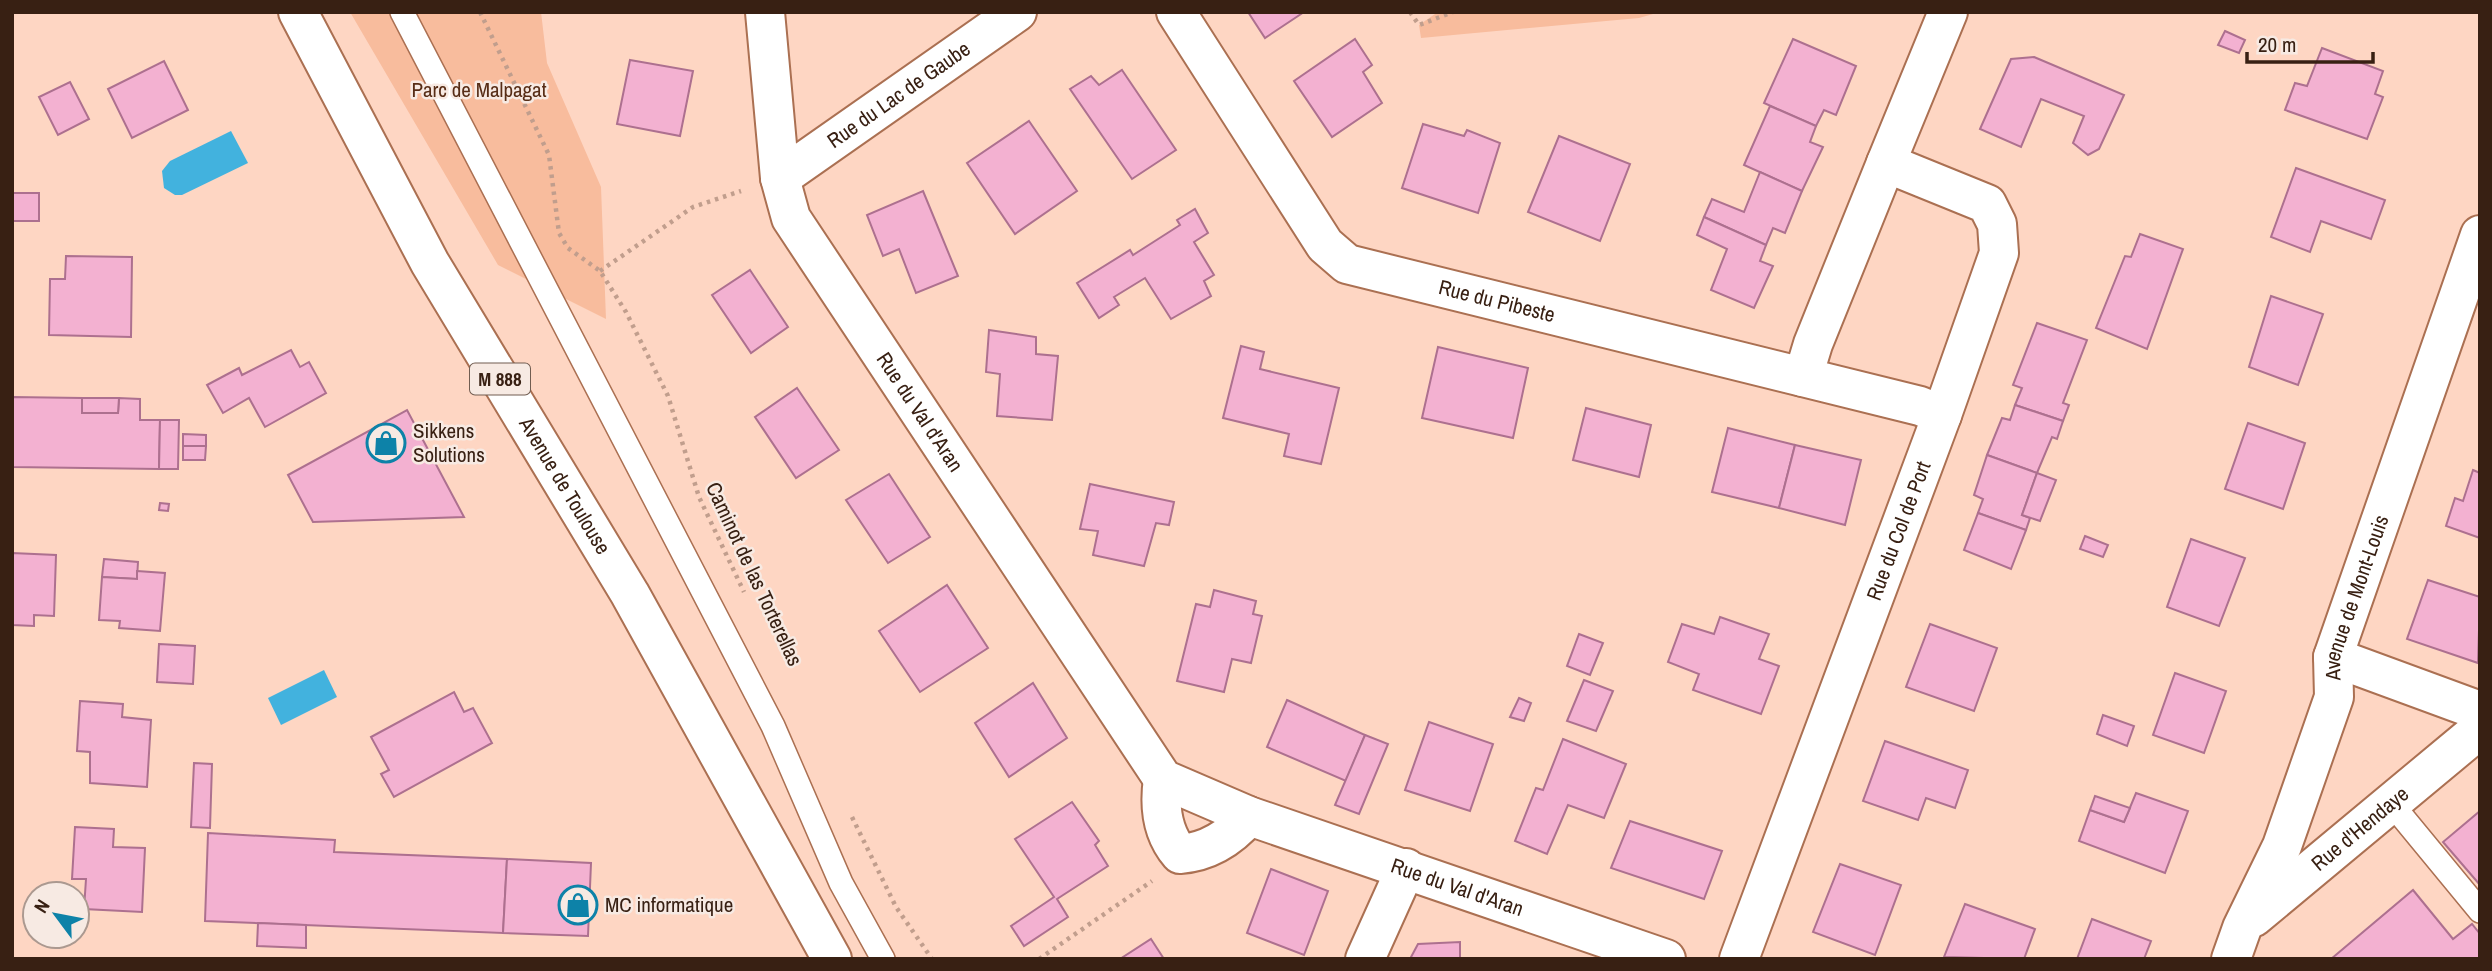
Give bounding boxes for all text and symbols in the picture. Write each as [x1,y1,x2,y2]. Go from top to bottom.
scale bar [2247,21,2373,65]
text: 20 m [2258,30,2296,59]
street label: Rue du Lac de Gaube [821,34,976,155]
park label: Parc de Malpagat [412,75,547,104]
street label: Rue du Pibeste [1436,272,1558,329]
street label: Rue du Val d'Aran [870,346,970,477]
road number: M 888 [470,364,530,394]
street label: Avenue de Toulouse [512,411,618,560]
place label: Sikkens Solutions [413,416,485,469]
shop icon: Sikkens Solutions [365,422,407,464]
street label: Rue du Col de Port [1859,457,1938,604]
street label: Caminot de las Torterellas [699,477,810,670]
street label: Avenue de Mont-Louis [2318,511,2395,682]
street label: Rue d'Hendaye [2305,779,2414,877]
street label: Rue du Val d'Aran [1387,851,1527,923]
north arrow [21,880,91,950]
shop icon: MC informatique [557,884,599,926]
place label: MC informatique [605,890,733,919]
text: N [28,894,56,918]

